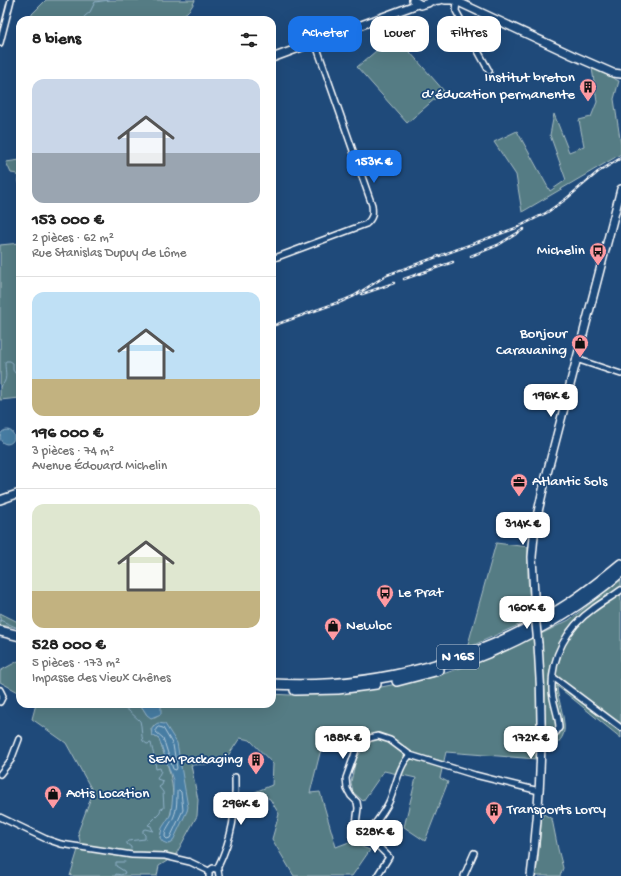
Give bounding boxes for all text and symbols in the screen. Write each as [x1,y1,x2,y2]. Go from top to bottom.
chip: Acheter [288,16,362,52]
chip: Louer [370,16,429,52]
chip: Filtres [437,16,501,52]
icon: filters [238,29,260,51]
text: 8 biens [32,30,81,50]
place label: Institut breton d’éducation permanente [421,69,575,104]
building icon: Institut breton d’éducation permanente [578,77,598,102]
icon: home [110,105,182,177]
pin: 153K € [341,150,407,184]
text: 153K € [356,155,392,170]
text: 153 000 € [32,211,104,231]
text: 2 pièces · 62 m² [32,231,114,246]
bus stop icon: Michelin [588,241,608,266]
place label: Michelin [537,242,585,260]
text: Rue Stanislas Dupuy de Lôme [32,246,186,261]
icon: home [110,318,182,390]
place label: Bonjour Caravaning [496,325,569,360]
shop icon: Bonjour Caravaning [570,333,590,358]
pin: 196K € [518,384,584,418]
text: 196K € [533,389,569,404]
text: 196 000 € [32,424,103,444]
text: 3 pièces · 74 m² [32,444,114,459]
text: Avenue Édouard Michelin [32,459,167,474]
office icon: Atlantic Sols [509,472,529,497]
place label: Atlantic Sols [532,473,608,491]
pin: 314K € [490,512,556,546]
text: 314K € [505,517,541,532]
icon: home [110,530,182,602]
bus stop icon: Le Prat [375,583,395,608]
place label: Le Prat [398,584,445,602]
pin: 160K € [494,596,560,630]
text: 160K € [508,601,546,616]
shop icon: Newloc [323,616,343,641]
place label: Newloc [346,617,392,635]
text: 528 000 € [32,636,106,656]
road number: N 165 [437,645,479,669]
text: 5 pièces · 173 m² [32,656,120,671]
text: Impasse des Vieux Chênes [32,671,171,686]
pin: 188K € [310,726,376,760]
pin: 172K € [498,726,564,760]
text: 188K € [324,731,362,746]
text: 172K € [513,731,549,746]
building icon: SEM Packaging [246,750,266,775]
place label: SEM Packaging [149,751,243,769]
shop icon: Actis Location [43,784,63,809]
place label: Actis Location [66,785,149,803]
pin: 296K € [208,792,274,826]
text: 296K € [222,797,260,812]
building icon: Transports Lorcy [484,800,504,825]
place label: Transports Lorcy [506,801,606,819]
pin: 528K € [342,820,408,854]
text: 528K € [356,825,394,840]

